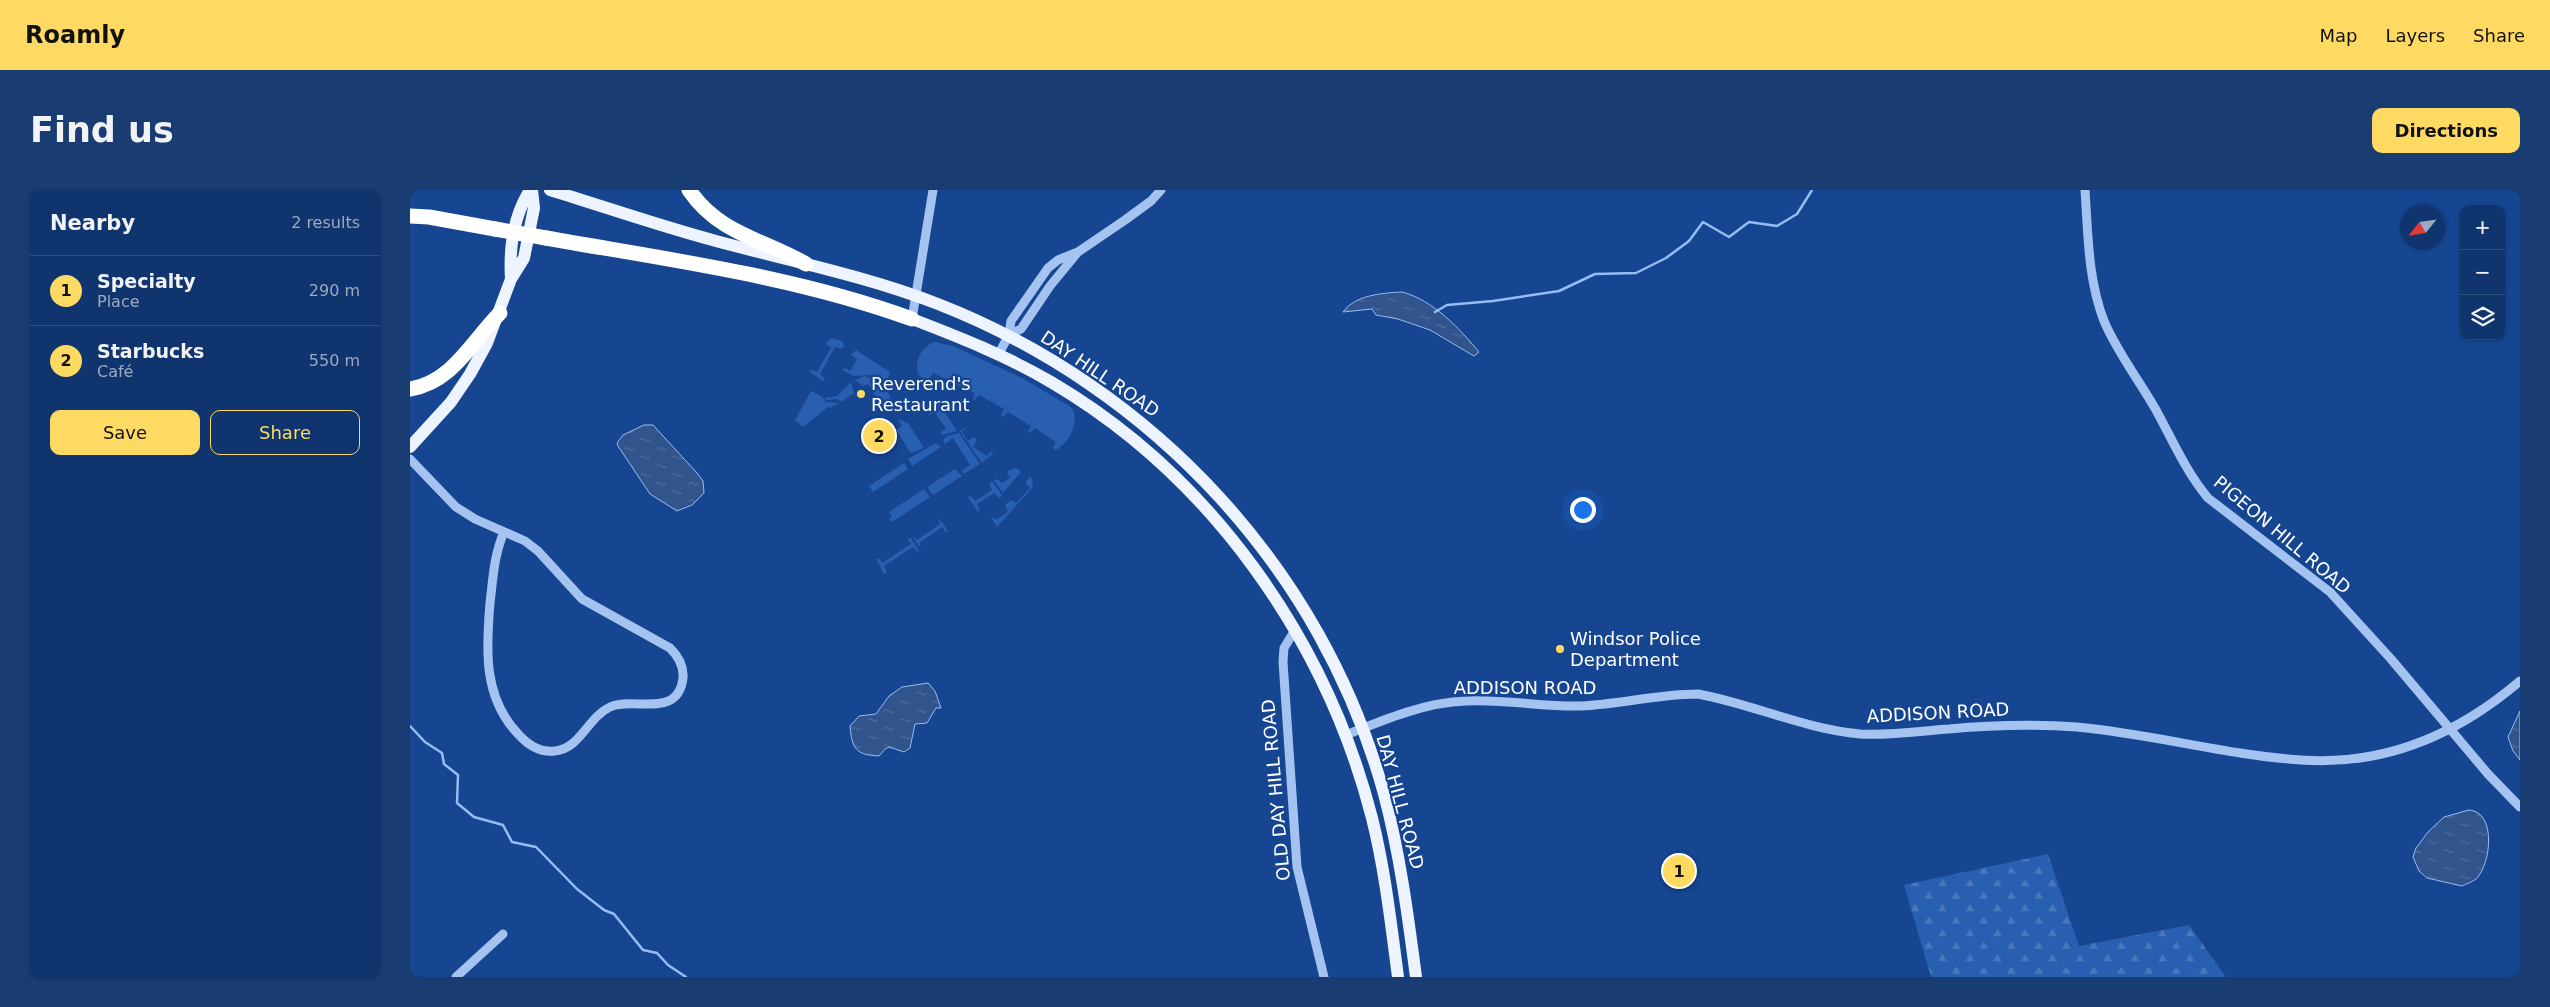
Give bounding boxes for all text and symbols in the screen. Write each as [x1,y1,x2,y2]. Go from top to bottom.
text: Roamly [25,21,125,49]
text: Map [2319,25,2357,46]
text: Layers [2385,25,2445,46]
text: Share [2473,25,2525,46]
button: Directions [2372,108,2520,153]
text: Find us [30,110,174,150]
north arrow [2400,205,2445,250]
map controls [2460,205,2505,340]
button: + [2460,205,2505,250]
text: Nearby [50,211,135,235]
text: 2 results [291,213,360,232]
button: − [2460,250,2505,295]
text: Specialty [97,270,196,292]
text: 1 [60,281,72,300]
text: 290 m [309,281,360,300]
text: Place [97,292,140,311]
button: layers [2460,295,2505,340]
street label: DAY HILL ROAD [1037,326,1163,421]
text: Starbucks [97,340,204,362]
text: 2 [60,351,72,370]
text: 550 m [309,351,360,370]
text: Café [97,362,133,381]
place label: Reverend's Restaurant [871,373,971,415]
marker: Reverend's Restaurant [855,388,867,400]
button: Save [50,410,200,455]
button: Share [210,410,360,455]
pin: 2 [863,417,895,455]
street label: PIGEON HILL ROAD [2210,471,2355,598]
your location [1570,497,1596,523]
place label: Windsor Police Department [1570,628,1701,670]
marker: Windsor Police Department [1554,643,1566,655]
street label: ADDISON ROAD [1454,677,1596,698]
street label: OLD DAY HILL ROAD [1257,698,1294,882]
street label: ADDISON ROAD [1866,698,2010,727]
street label: DAY HILL ROAD [1372,732,1429,871]
pin: 1 [1663,852,1695,890]

